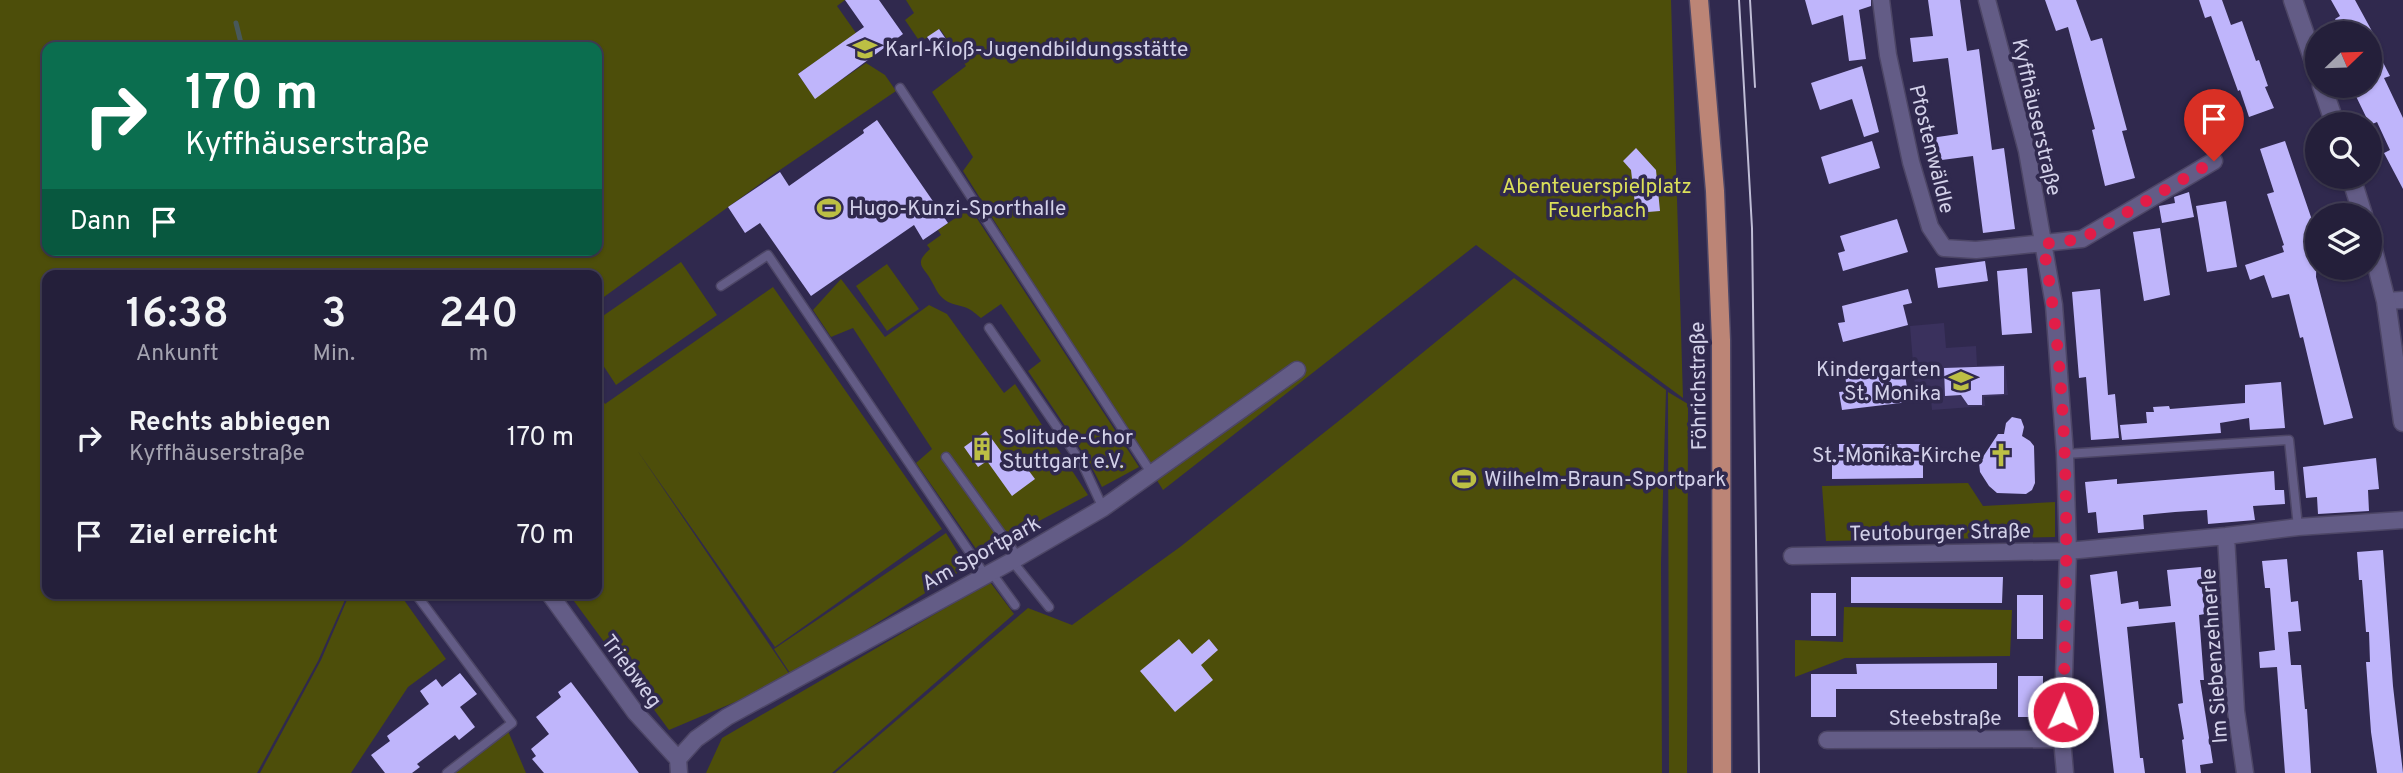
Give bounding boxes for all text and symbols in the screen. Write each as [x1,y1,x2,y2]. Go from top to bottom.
north arrow [2305,21,2382,98]
map controls [2305,21,2382,280]
school or university icon: Karl-Kloß-Jugendbildungsstätte [851,35,879,63]
street label: Kyffhäuserstraße [2004,36,2067,199]
place label: Karl-Kloß-Jugendbildungsstätte [885,37,1188,64]
text: 170 m [185,65,318,127]
icon: right [70,70,161,161]
street label: Pfostenwäldle [1902,82,1960,217]
pin [2184,89,2244,161]
icon: arrive [2195,100,2233,138]
button: search [2305,112,2382,189]
text: Kyffhäuserstraße [185,126,430,166]
park label: Abenteuerspielplatz Feuerbach [1502,174,1692,225]
sports icon: Hugo-Kunzi-Sporthalle [815,194,843,222]
place label: Hugo-Kunzi-Sporthalle [849,196,1066,223]
icon: arrive [145,203,183,241]
button: layers [2305,203,2382,280]
text: Dann [70,206,131,239]
text: 16:38 [126,289,229,342]
text: 3 [321,289,346,342]
text: 240 [439,289,518,342]
street label: Föhrichstraße [1685,321,1714,451]
text: Ankunft [136,340,219,369]
text: Min. [313,340,355,369]
text: m [469,340,488,369]
place label: Kindergarten St. Monika [1816,357,1941,408]
school or university icon: Kindergarten St. Monika [1947,367,1975,395]
text: Rechts abbiegen [129,407,331,440]
icon: right [70,419,108,457]
text: 170 m [507,422,574,455]
place label: Solitude-Chor Stuttgart e.V. [1002,425,1133,476]
building icon: Solitude-Chor Stuttgart e.V. [968,435,996,463]
text: Kyffhäuserstraße [129,440,305,469]
church icon: St.-Monika-Kirche [1987,441,2015,469]
place label: St.-Monika-Kirche [1812,443,1981,470]
sports icon: Wilhelm-Braun-Sportpark [1450,465,1478,493]
place label: Wilhelm-Braun-Sportpark [1484,467,1727,494]
street label: Am Sportpark [918,511,1046,598]
icon: arrive [70,517,108,555]
street label: Teutoburger Straße [1849,518,2031,549]
text: Ziel erreicht [129,520,278,553]
text: 70 m [516,520,574,553]
street label: Im Siebenzehnerle [2196,567,2235,744]
street label: Triebweg [594,630,667,714]
position arrow [2026,675,2100,749]
street label: Steebstraße [1888,706,2002,733]

